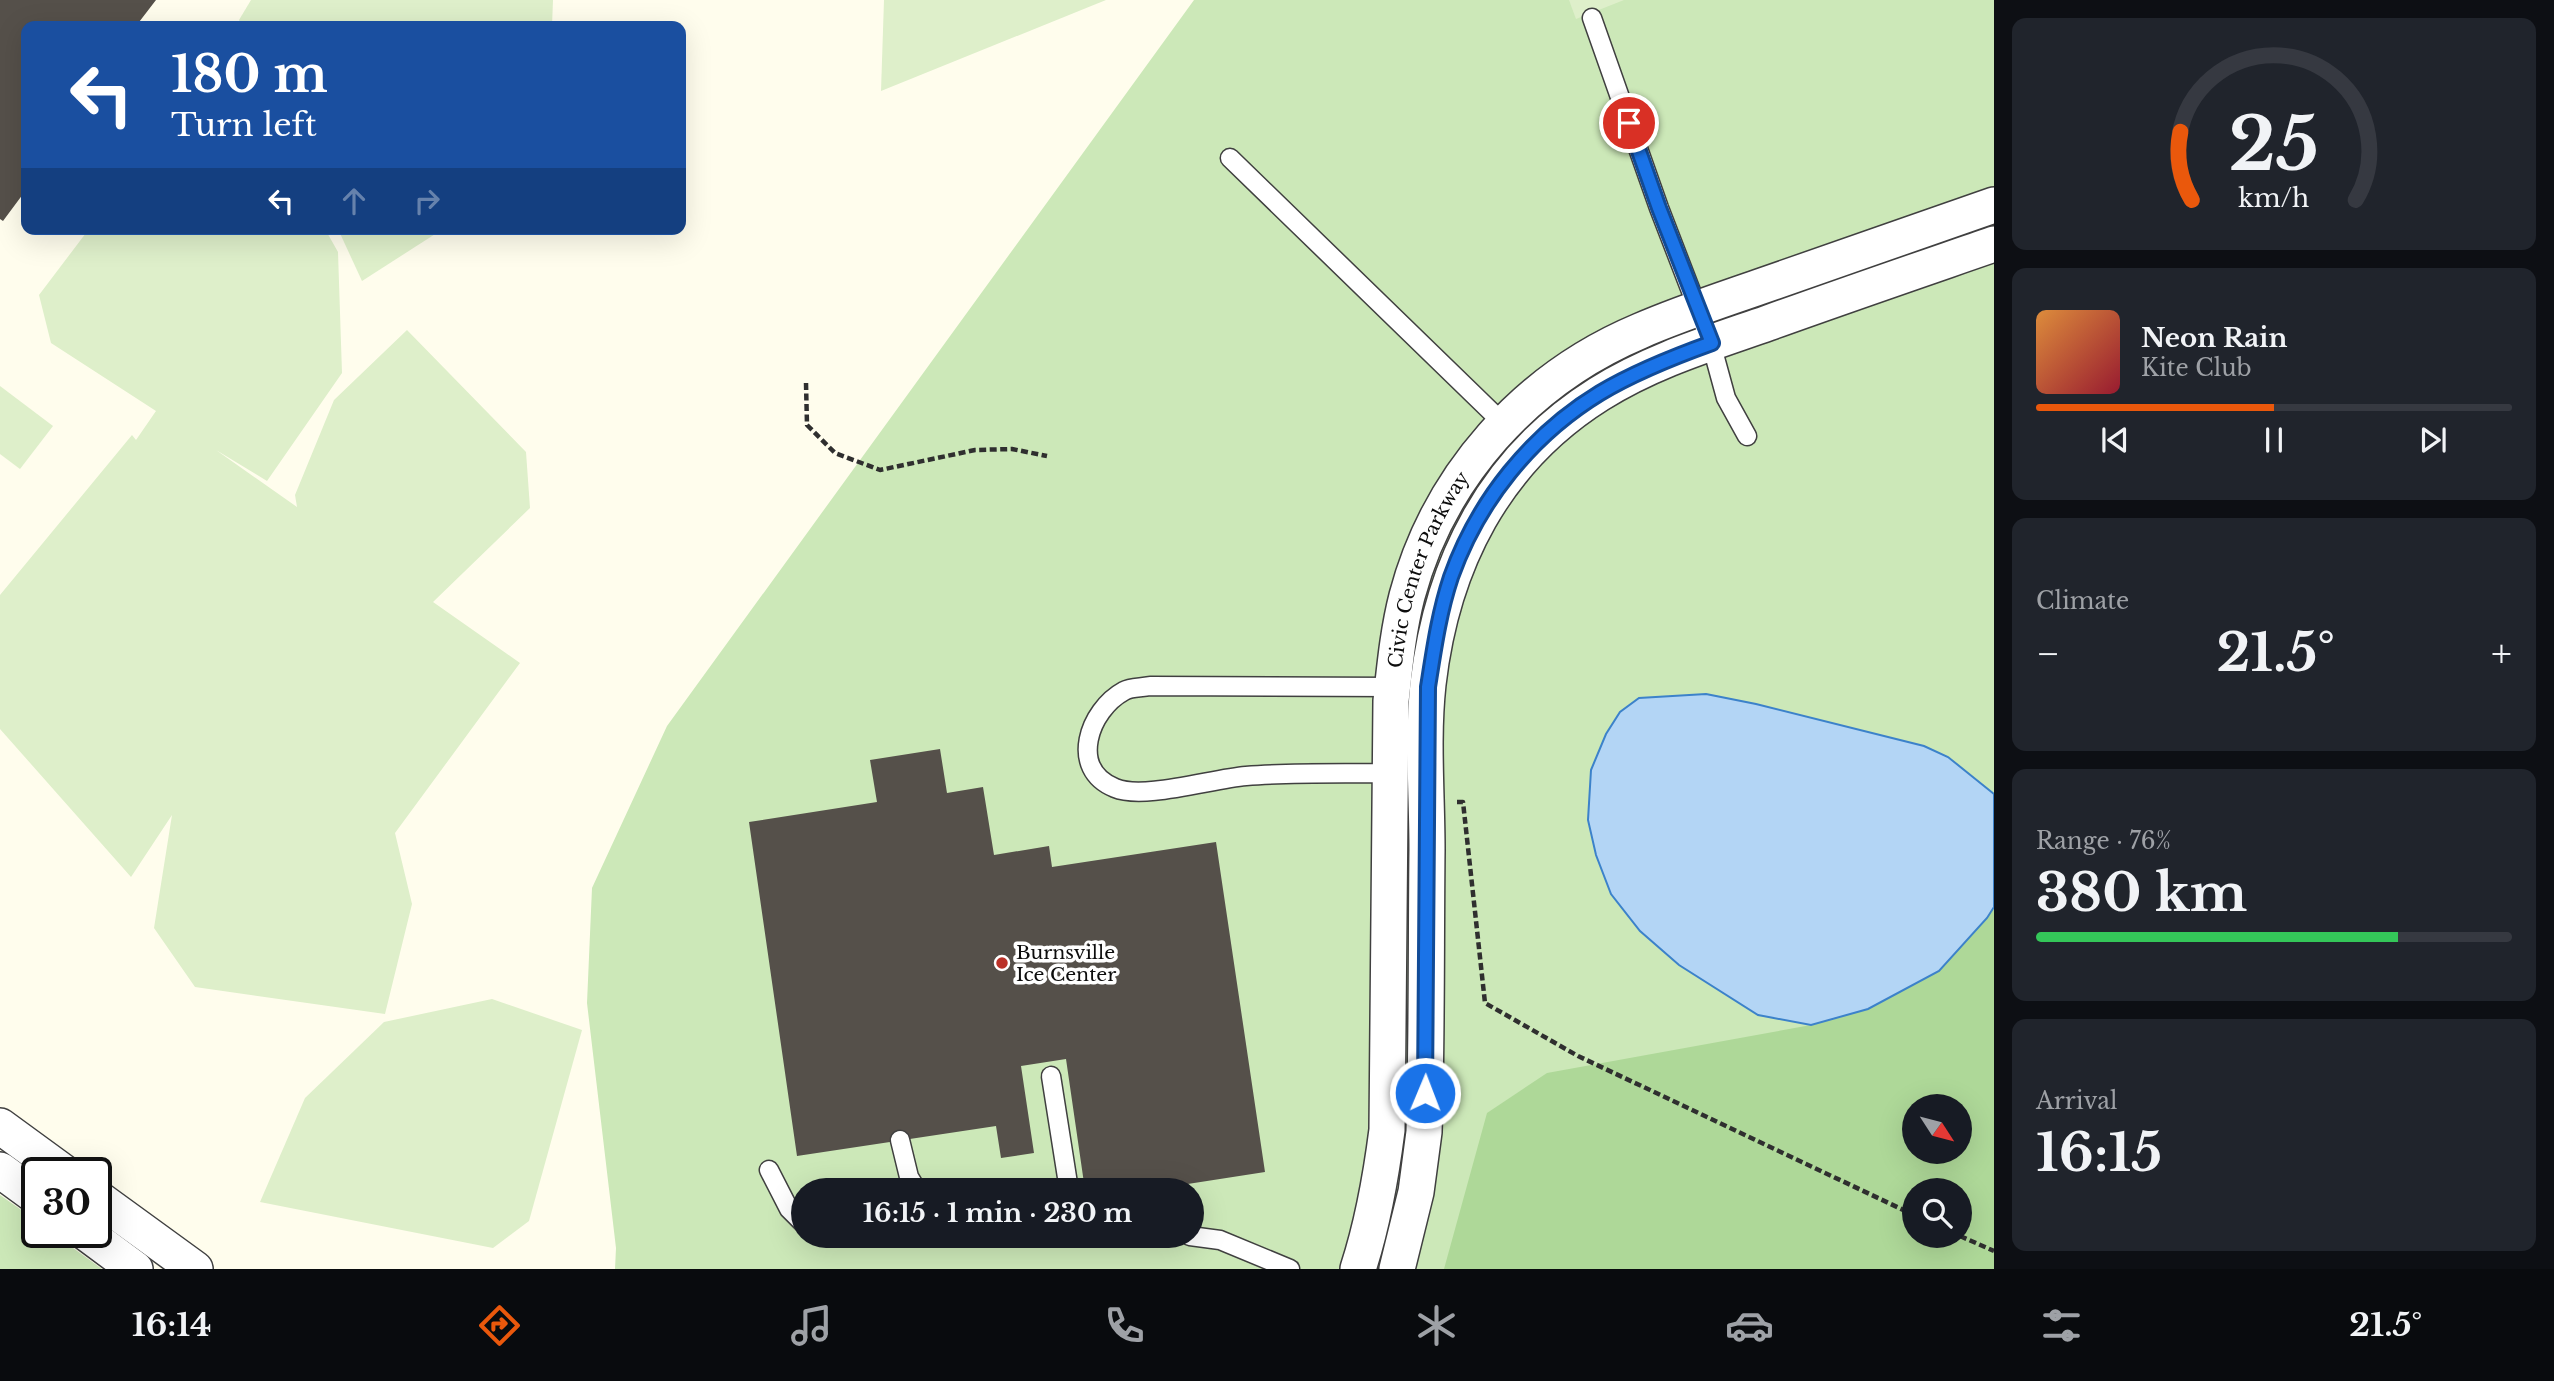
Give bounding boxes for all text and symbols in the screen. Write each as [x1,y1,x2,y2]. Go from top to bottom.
text: 180 m [171,44,328,105]
icon: left [56,49,147,140]
pin [1599,93,1659,153]
text: 25 [2229,99,2319,190]
icon: arrive [1610,104,1648,142]
text: Turn left [171,105,317,145]
icon: left [262,182,300,220]
icon: ahead [335,182,373,220]
icon: right [408,182,446,220]
text: km/h [2239,183,2309,214]
text: Neon Rain [2141,322,2287,354]
text: Kite Club [2141,354,2252,382]
icon: previous [2096,421,2134,459]
icon: pause [2255,421,2293,459]
icon: next [2414,421,2452,459]
street label: Civic Center Parkway [1384,467,1474,669]
text: Climate [2036,587,2129,615]
text: 21.5° [2216,621,2335,685]
text: − [2036,630,2060,677]
text: + [2491,630,2512,677]
text: Range · 76% [2036,827,2171,855]
text: 380 km [2036,861,2247,925]
place label: Burnsville Ice Center [1016,941,1116,986]
marker: Burnsville Ice Center [994,955,1010,971]
position arrow [1388,1056,1462,1130]
text: Arrival [2036,1087,2117,1115]
north arrow [1902,1094,1972,1164]
map controls [1902,1094,1972,1248]
text: 16:15 [2036,1121,2162,1185]
speed limit sign: 30 [21,1157,112,1248]
button: search [1902,1178,1972,1248]
text: 16:15 · 1 min · 230 m [863,1197,1132,1229]
icon: directions [475,1301,524,1350]
icon: music [787,1301,836,1350]
icon: phone [1100,1301,1149,1350]
icon: climate [1412,1301,1461,1350]
icon: car [1725,1301,1774,1350]
icon: filters [2037,1301,2086,1350]
text: 16:14 [132,1305,212,1345]
text: 21.5° [2349,1305,2422,1345]

